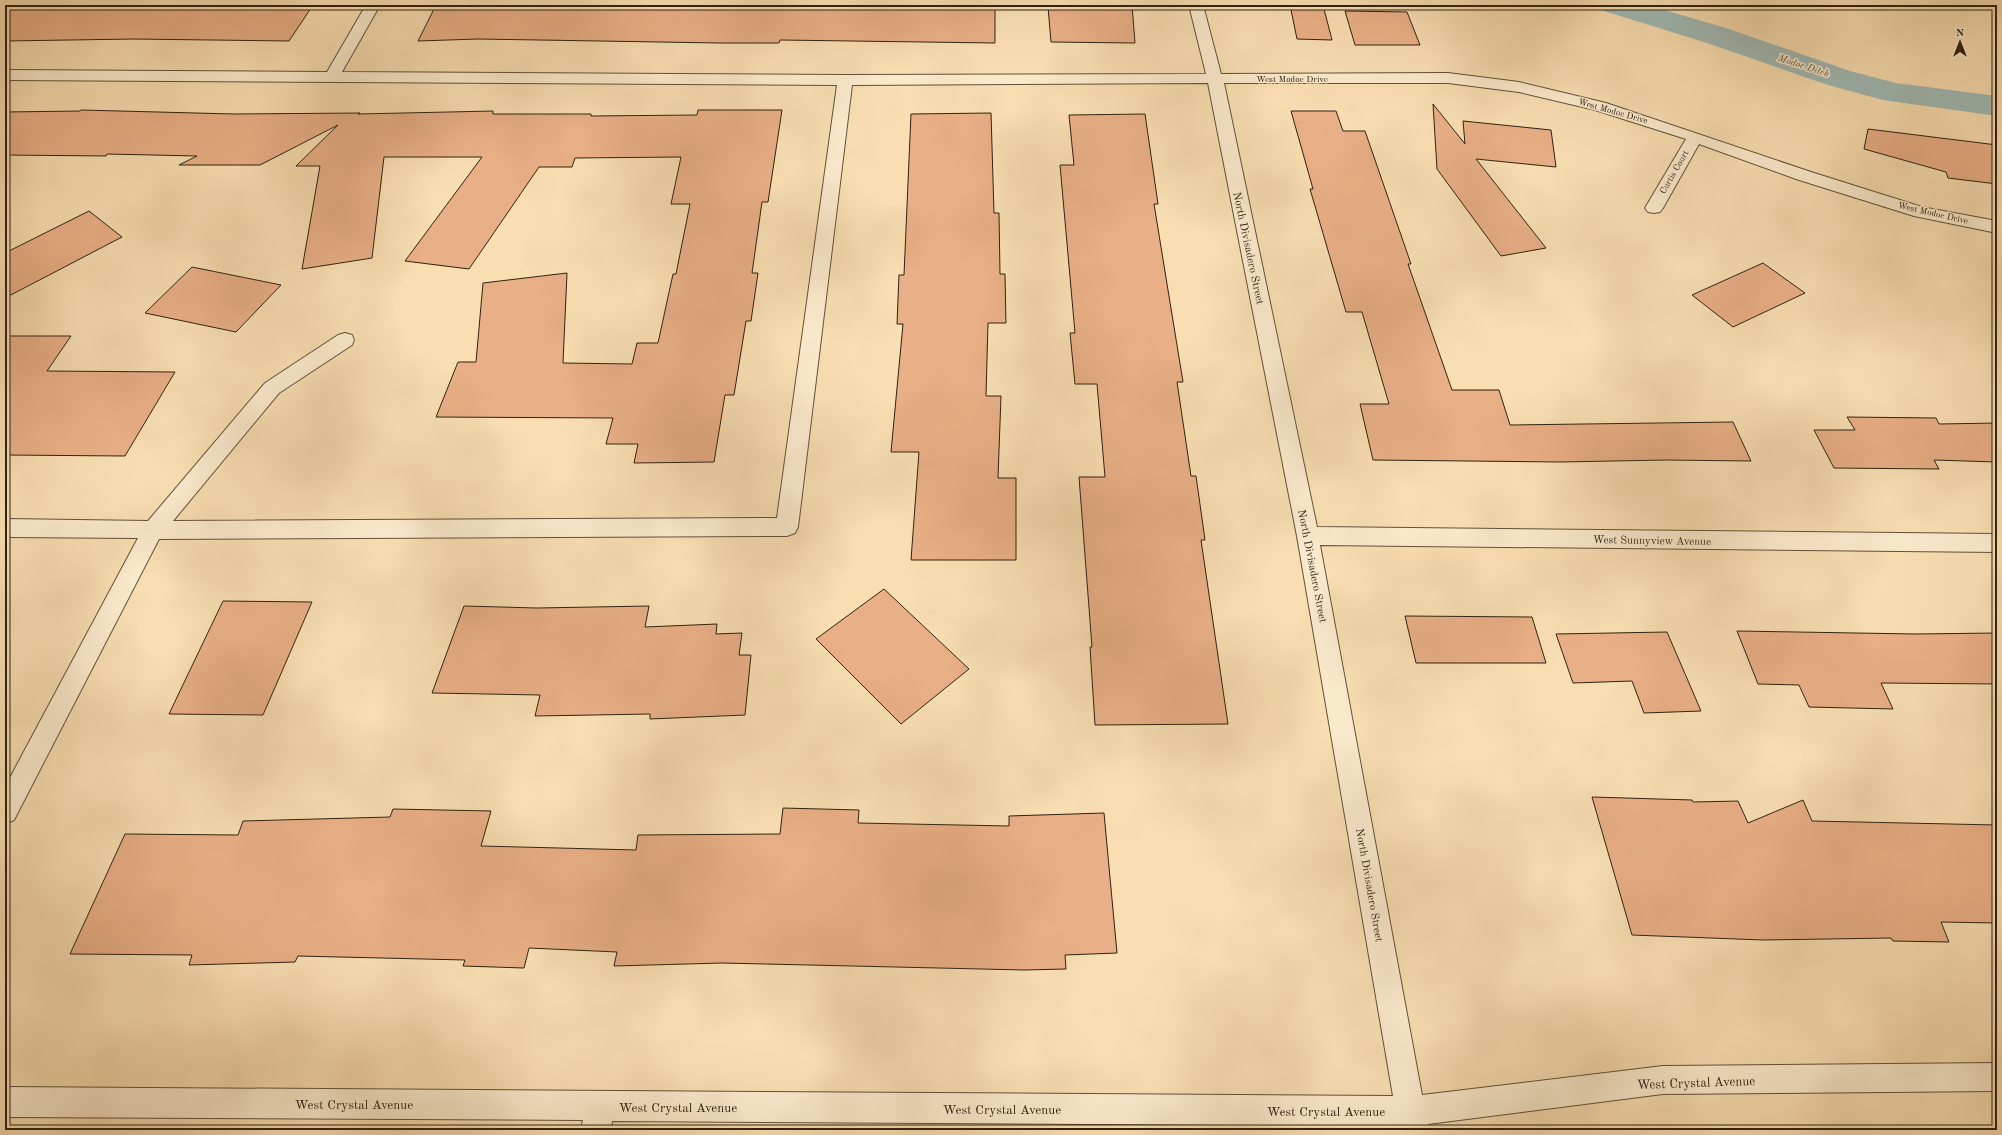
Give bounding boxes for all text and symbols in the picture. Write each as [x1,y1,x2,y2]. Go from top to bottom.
north arrow [1940,22,1980,62]
text: N [1956,28,1965,39]
water label: Modoc Ditch [1776,53,1831,79]
street label: West Modoc Drive [1256,75,1328,84]
street label: West Modoc Drive [1577,97,1649,126]
street label: Curtis Court [1658,149,1691,196]
street label: North Divisadero Street [1230,191,1265,306]
street label: West Modoc Drive [1897,201,1969,226]
street label: North Divisadero Street [1295,509,1328,624]
street label: West Sunnyview Avenue [1593,535,1711,548]
street label: North Divisadero Street [1353,828,1384,943]
street label: West Crystal Avenue [1637,1075,1755,1092]
street label: West Crystal Avenue [295,1099,413,1112]
street label: West Crystal Avenue [619,1102,737,1115]
street label: West Crystal Avenue [943,1104,1061,1117]
street label: West Crystal Avenue [1267,1106,1385,1119]

